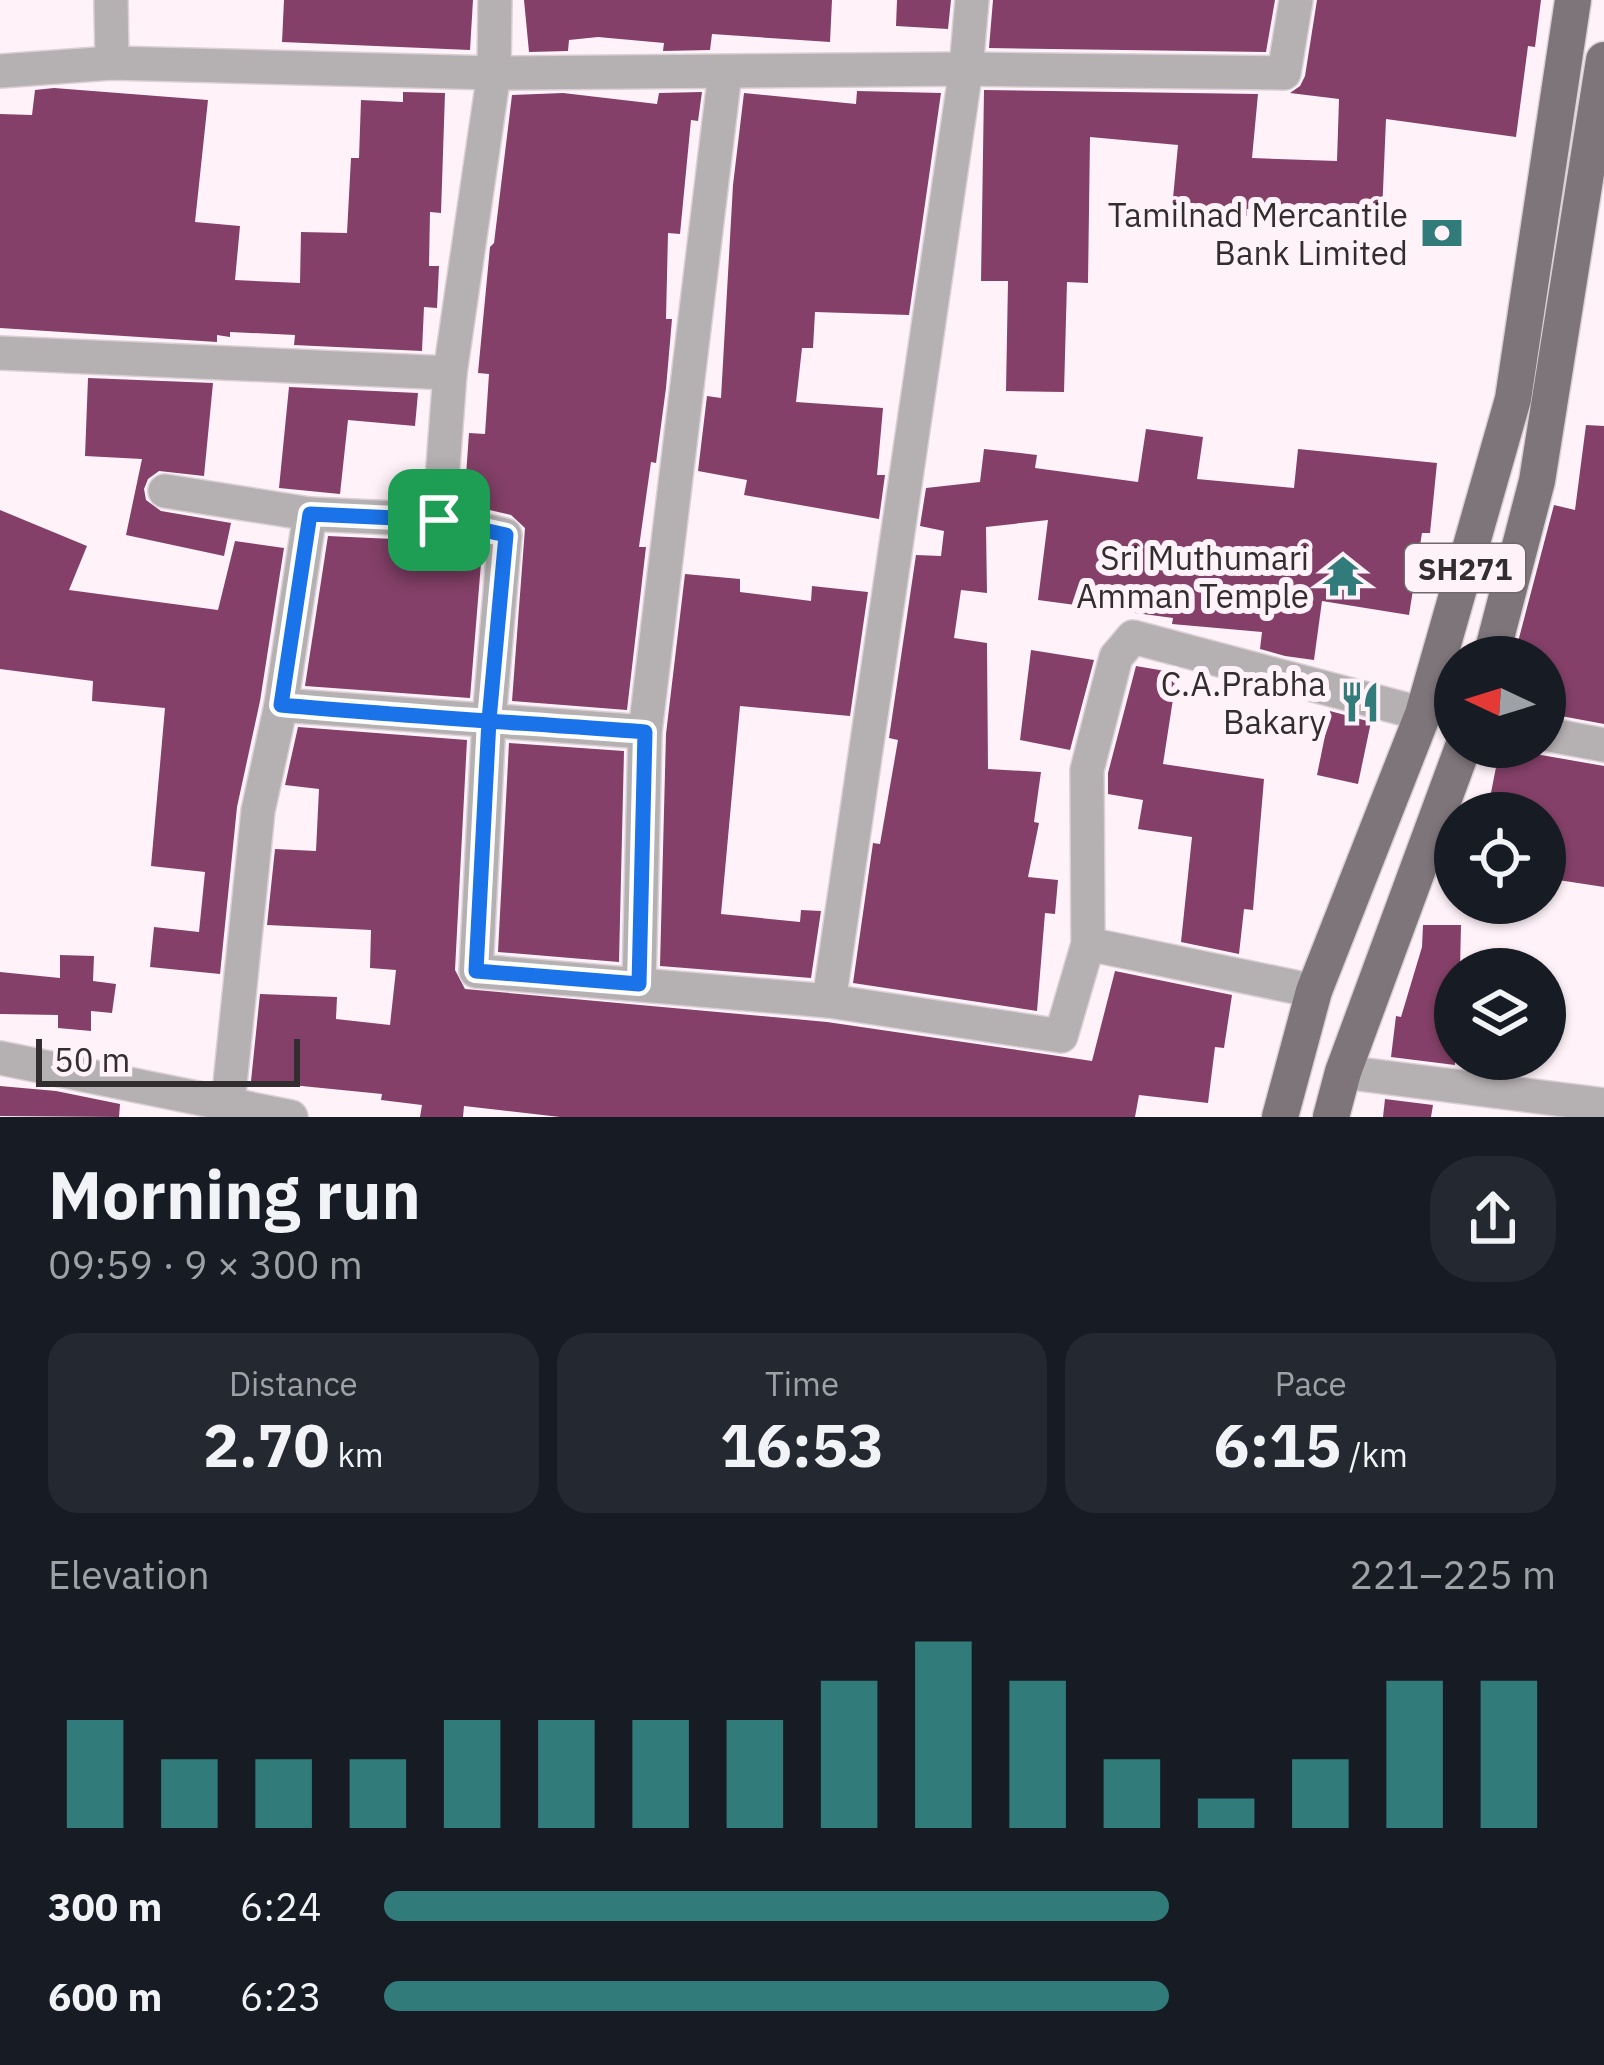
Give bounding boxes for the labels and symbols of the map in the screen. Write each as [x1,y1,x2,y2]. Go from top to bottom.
place label: Tamilnad Mercantile Bank Limited [1108,193,1408,274]
bank icon: Tamilnad Mercantile Bank Limited [1419,210,1465,256]
pin [388,469,490,571]
place label: Sri Muthumari Amman Temple [1076,536,1309,617]
road number: SH271 [1405,544,1525,592]
temple icon: Sri Muthumari Amman Temple [1320,553,1366,599]
north arrow [1434,636,1566,768]
place label: C.A.Prabha Bakary [1161,662,1326,743]
restaurant icon: C.A.Prabha Bakary [1337,679,1383,725]
scale bar [36,1033,300,1086]

